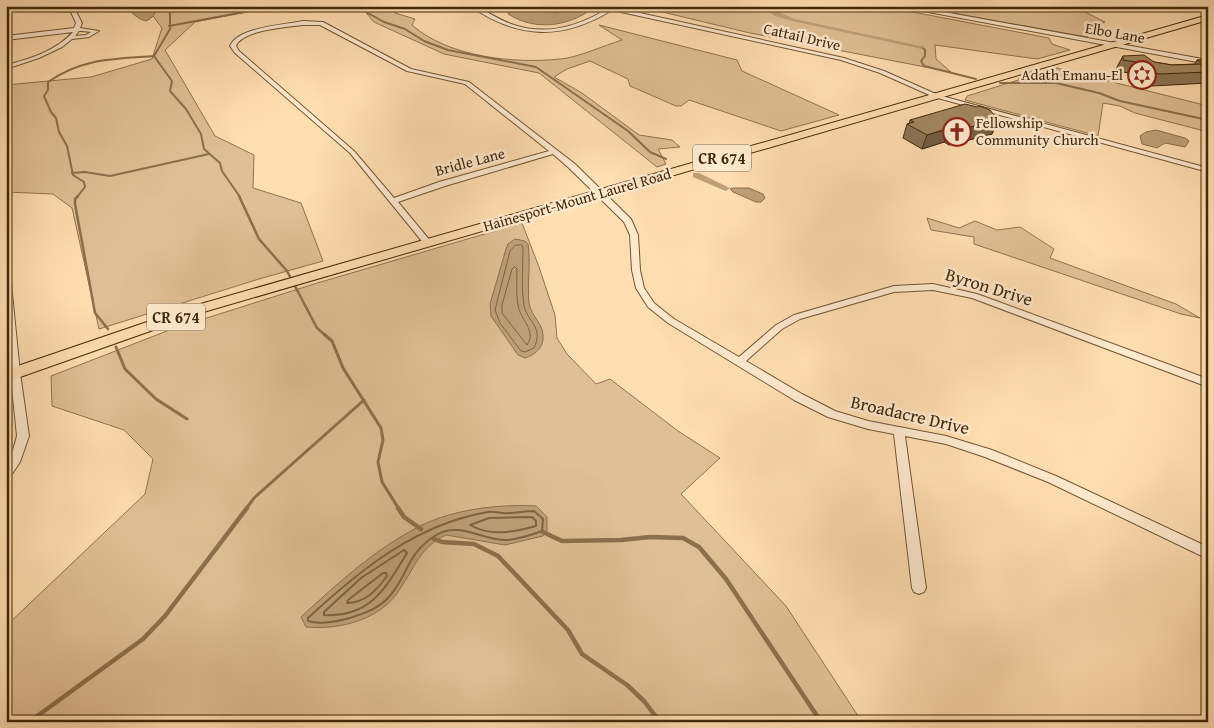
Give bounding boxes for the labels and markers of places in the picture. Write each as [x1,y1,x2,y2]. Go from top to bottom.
synagogue icon: Adath Emanu-El [1127,60,1157,90]
place label: Adath Emanu-El [1021,64,1123,85]
place label: Fellowship Community Church [976,112,1099,150]
church icon: Fellowship Community Church [942,117,972,147]

